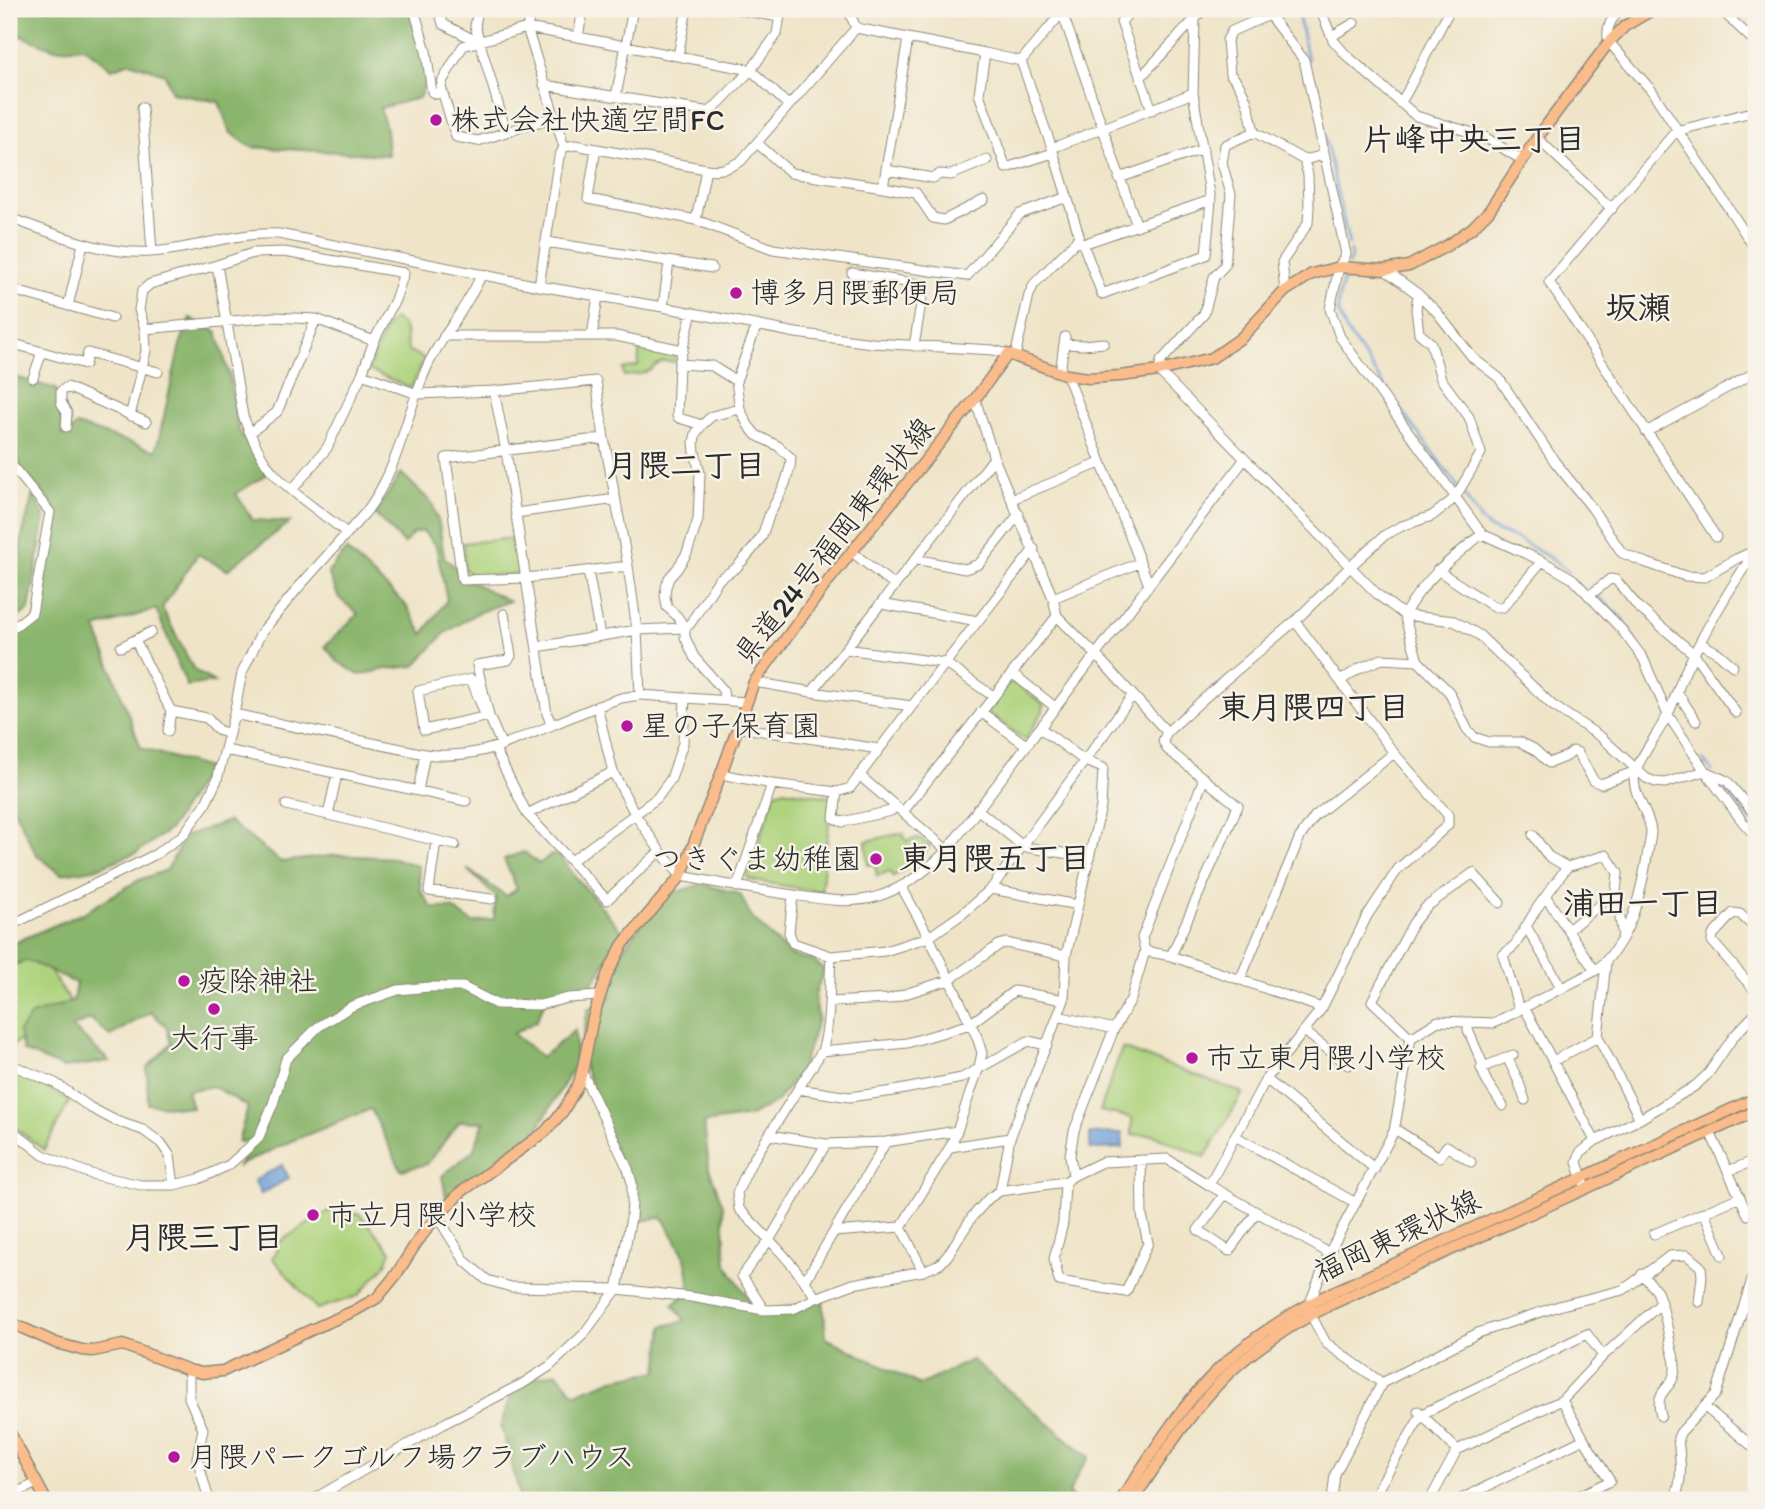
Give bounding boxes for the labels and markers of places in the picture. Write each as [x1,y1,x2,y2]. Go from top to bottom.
place label: 株式会社快適空間FC [450,101,725,138]
marker: 株式会社快適空間FC [428,112,444,128]
place label: 博多月隈郵便局 [750,274,960,311]
marker: 博多月隈郵便局 [728,285,744,301]
place label: 星の子保育園 [641,707,821,744]
marker: 星の子保育園 [619,718,635,734]
place label: つきぐま幼稚園 [652,840,862,877]
marker: つきぐま幼稚園 [868,851,884,867]
place label: 疫除神社 [198,962,318,999]
marker: 疫除神社 [176,973,192,989]
marker: 大行事 [206,1001,222,1017]
place label: 大行事 [169,1019,259,1056]
place label: 市立東月隈小学校 [1206,1039,1446,1076]
marker: 市立東月隈小学校 [1184,1050,1200,1066]
place label: 市立月隈小学校 [327,1196,537,1233]
marker: 市立月隈小学校 [305,1207,321,1223]
place label: 月隈パークゴルフ場クラブハウス [188,1438,635,1475]
marker: 月隈パークゴルフ場クラブハウス [166,1449,182,1465]

